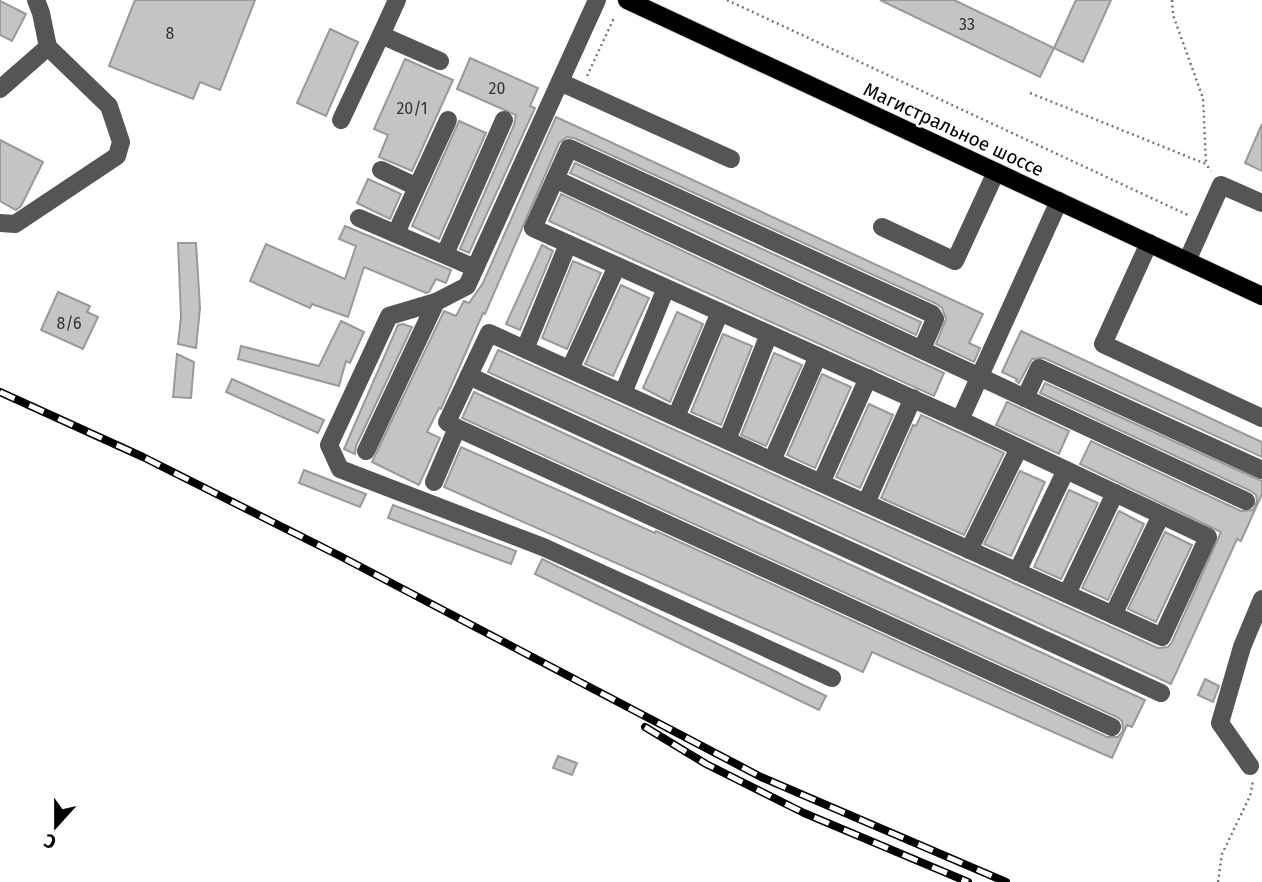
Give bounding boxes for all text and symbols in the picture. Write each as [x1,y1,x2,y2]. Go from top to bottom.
house number: 33 [959,15,975,34]
house number: 8 [166,24,175,43]
street label: Магистральное шоссе [860,78,1048,181]
house number: 20 [489,79,505,98]
house number: 20/1 [396,99,428,118]
house number: 8/6 [56,314,82,333]
north arrow [21,791,91,861]
text: С [41,829,59,854]

